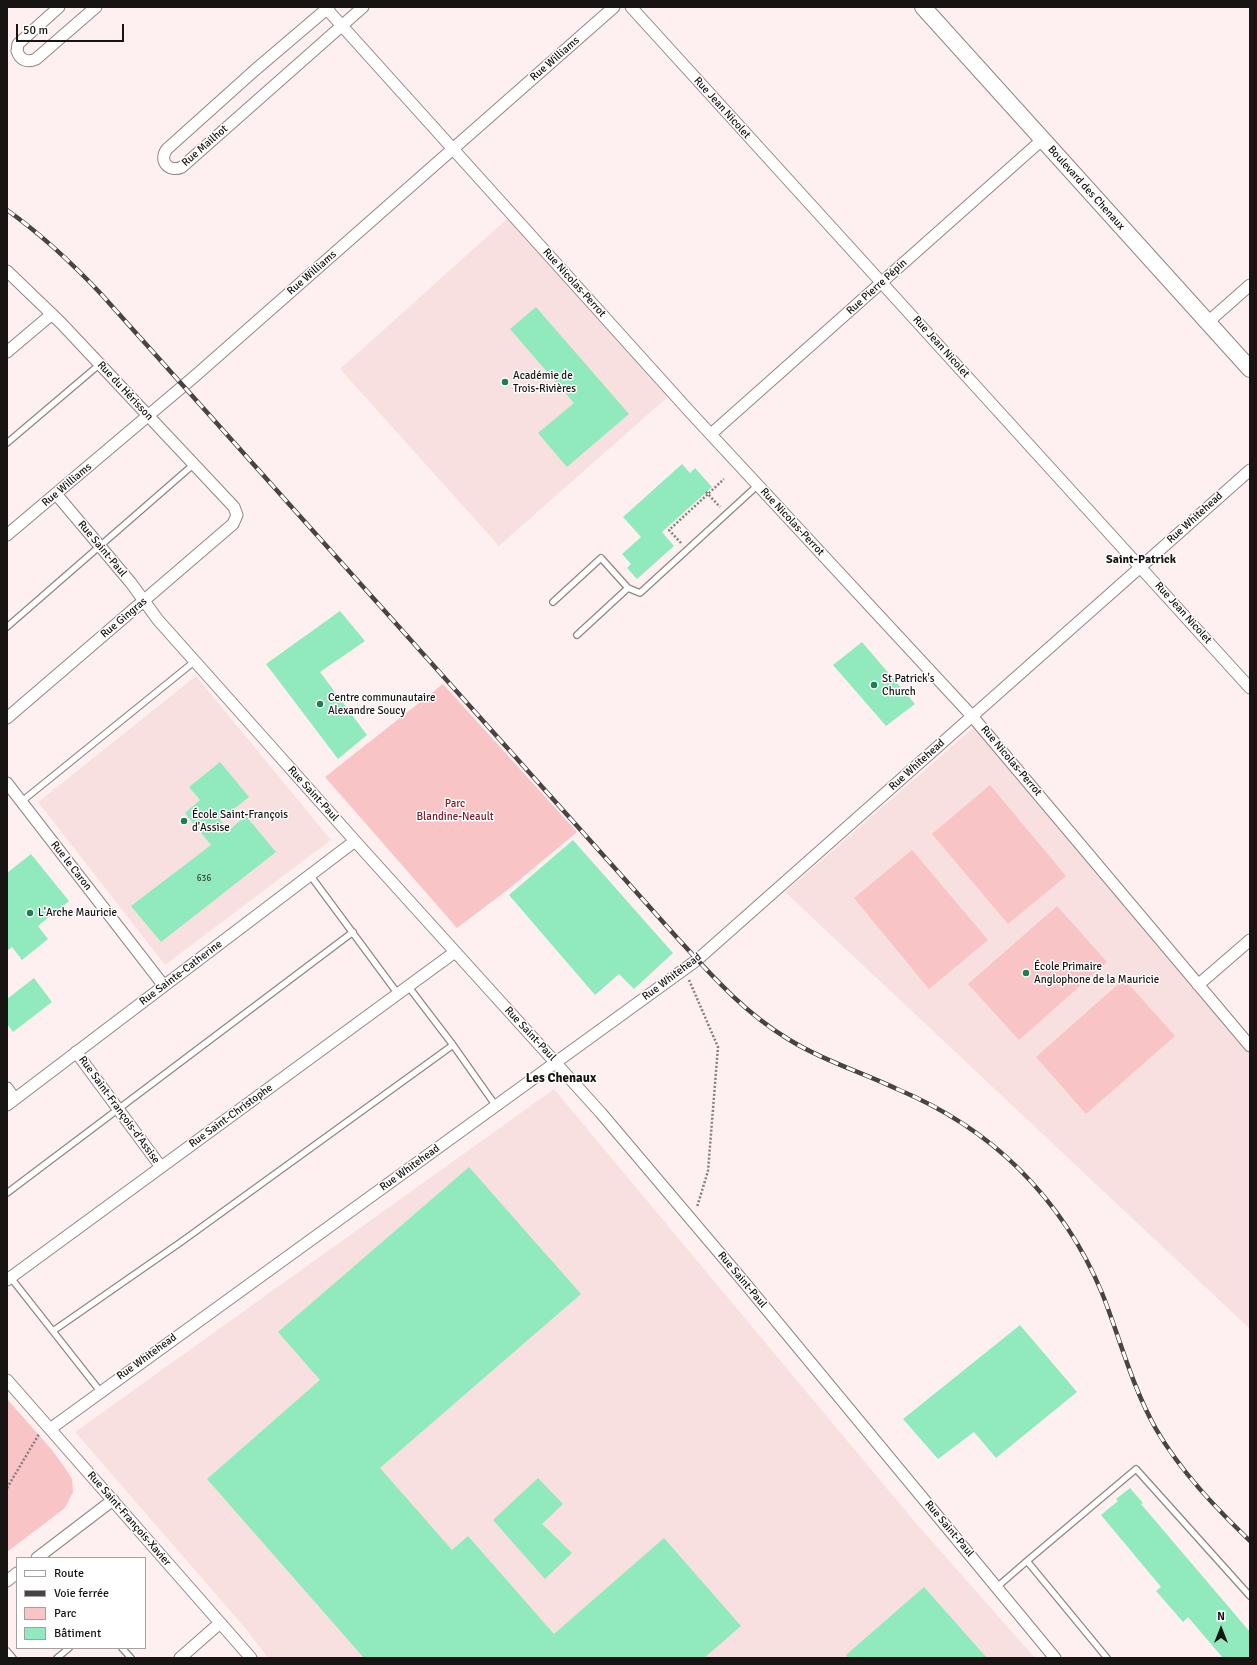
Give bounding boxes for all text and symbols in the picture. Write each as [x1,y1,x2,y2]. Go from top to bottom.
scale bar [18,16,126,42]
text: 50 m [23,23,48,38]
street label: Rue Williams [528,34,582,84]
street label: Rue Jean Nicolet [691,74,753,142]
street label: Rue Mailhot [179,123,231,169]
street label: Boulevard des Chenaux [1045,143,1127,233]
street label: Rue Nicolas-Perrot [540,246,608,320]
street label: Rue Williams [285,248,339,298]
street label: Rue Pierre Pépin [844,256,910,318]
street label: Rue Jean Nicolet [910,313,972,381]
street label: Rue du Hérisson [94,359,156,423]
place label: Académie de Trois-Rivières [513,369,576,395]
marker: Académie de Trois-Rivières [500,377,510,387]
street label: Rue Williams [39,460,95,510]
street label: Rue Nicolas-Perrot [757,485,827,559]
street label: Rue Whitehead [1164,489,1226,547]
street label: Rue Saint-Paul [75,518,129,580]
district label: Saint-Patrick [1106,553,1176,567]
street label: Rue Jean Nicolet [1152,579,1214,647]
street label: Rue Gingras [98,595,150,641]
place label: St Patrick's Church [882,672,935,698]
marker: St Patrick's Church [869,680,879,690]
place label: Centre communautaire Alexandre Soucy [328,691,435,717]
marker: Centre communautaire Alexandre Soucy [315,699,325,709]
street label: Rue Nicolas-Perrot [978,723,1044,799]
street label: Rue Whitehead [886,736,948,794]
street label: Rue Saint-Paul [285,764,341,824]
park label: Parc Blandine-Neault [416,797,494,823]
place label: École Saint-François d'Assise [192,808,288,834]
marker: École Saint-François d'Assise [179,816,189,826]
street label: Rue le Caron [48,839,94,893]
house number: 636 [197,874,211,884]
place label: L'Arche Mauricie [38,906,117,920]
marker: L'Arche Mauricie [25,908,35,918]
street label: Rue Sainte-Catherine [137,938,225,1008]
street label: Rue Whitehead [640,950,704,1004]
place label: École Primaire Anglophone de la Mauricie [1034,960,1159,986]
marker: École Primaire Anglophone de la Mauricie [1021,968,1031,978]
street label: Rue Saint-Paul [501,1004,559,1064]
street label: Rue Saint-François-d'Assise [75,1054,163,1166]
district label: Les Chenaux [526,1071,596,1087]
street label: Rue Saint-Christophe [187,1081,275,1151]
street label: Rue Whitehead [378,1142,442,1194]
street label: Rue Saint-Paul [715,1249,769,1311]
street label: Rue Whitehead [115,1331,179,1383]
street label: Rue Saint-François-Xavier [84,1469,174,1569]
street label: Rue Saint-Paul [922,1498,976,1560]
legend [16,1557,146,1649]
text: Route [54,1566,84,1581]
text: Voie ferrée [54,1586,109,1601]
text: Parc [54,1606,76,1621]
north arrow [1201,1609,1241,1649]
text: N [1217,1610,1225,1623]
text: Bâtiment [54,1626,101,1641]

